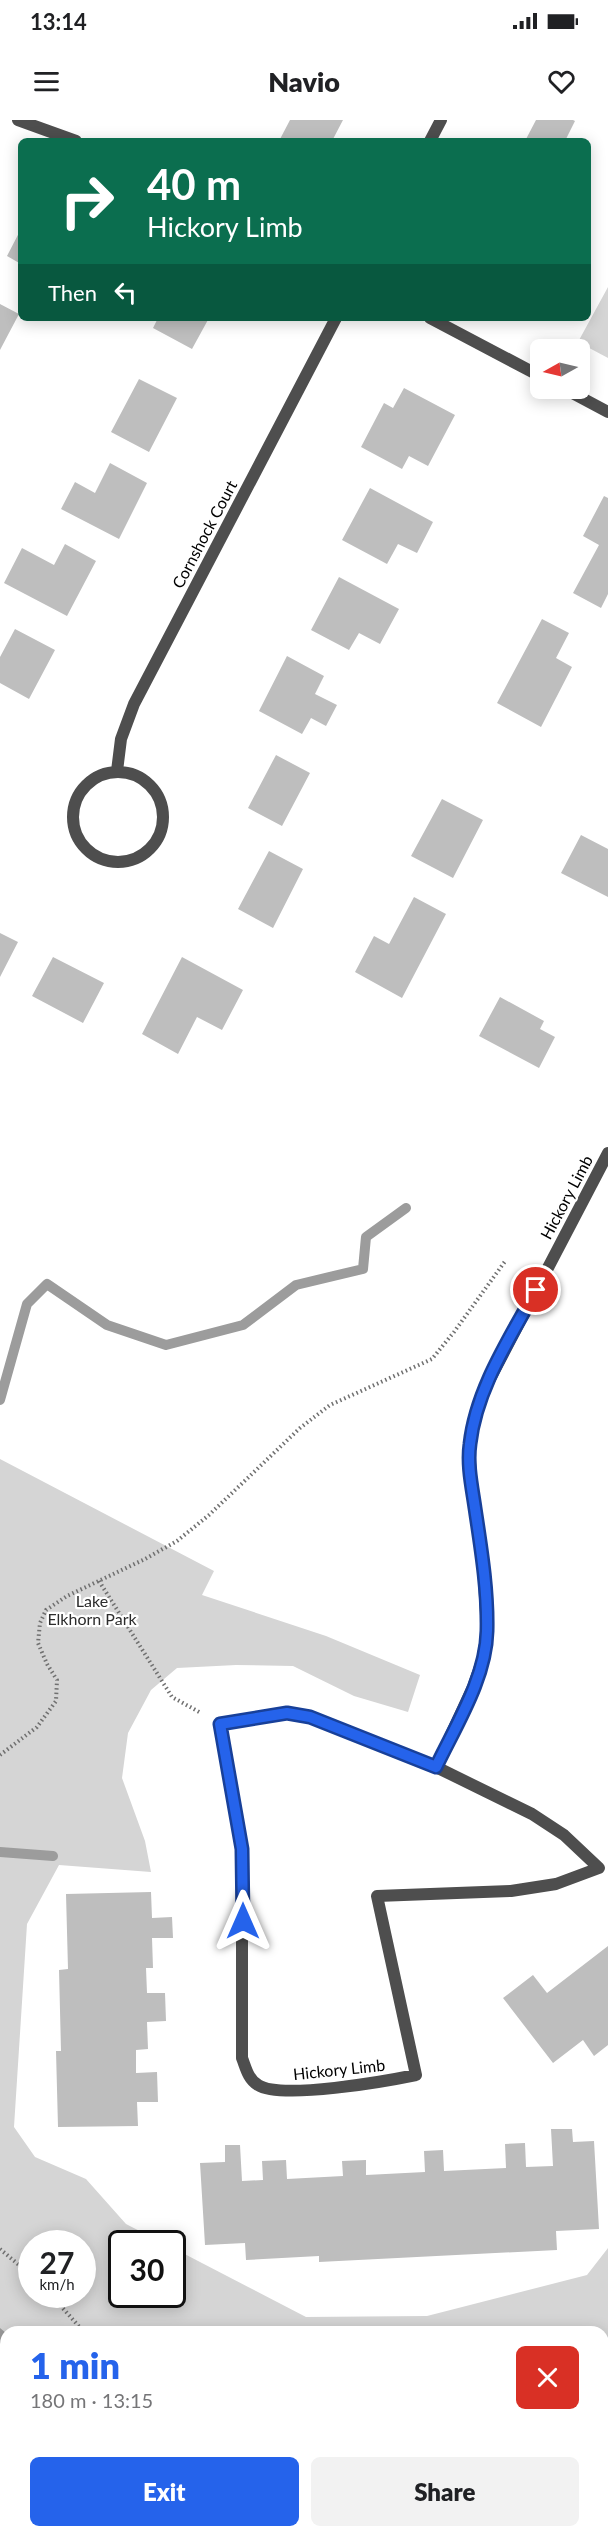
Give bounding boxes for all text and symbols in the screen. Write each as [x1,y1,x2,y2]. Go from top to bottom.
text: 13:14 [30,8,87,35]
icon: menu [30,65,63,98]
text: Navio [268,65,340,98]
icon: heart [545,65,578,98]
text: 40 m [147,159,241,209]
icon: right [48,162,126,240]
text: Hickory Limb [147,210,303,243]
icon: left [109,276,142,309]
text: Then [48,279,97,306]
north arrow [530,339,590,399]
map controls [530,339,590,399]
street label: Cornshock Court [168,477,240,591]
street label: Hickory Limb [536,1152,596,1242]
pin [510,1264,561,1315]
icon: arrive [519,1273,552,1306]
park label: Lake Elkhorn Park [47,1591,137,1628]
position arrow [211,1889,275,1953]
street label: Hickory Limb [292,2055,386,2083]
speed limit sign: 30 [108,2230,186,2308]
text: 27 [40,2244,74,2280]
text: km/h [39,2275,75,2293]
text: 1 min [30,2343,120,2387]
button: close [516,2346,579,2409]
text: 180 m · 13:15 [30,2388,153,2412]
button: Exit [30,2457,299,2526]
button: Share [311,2457,579,2526]

